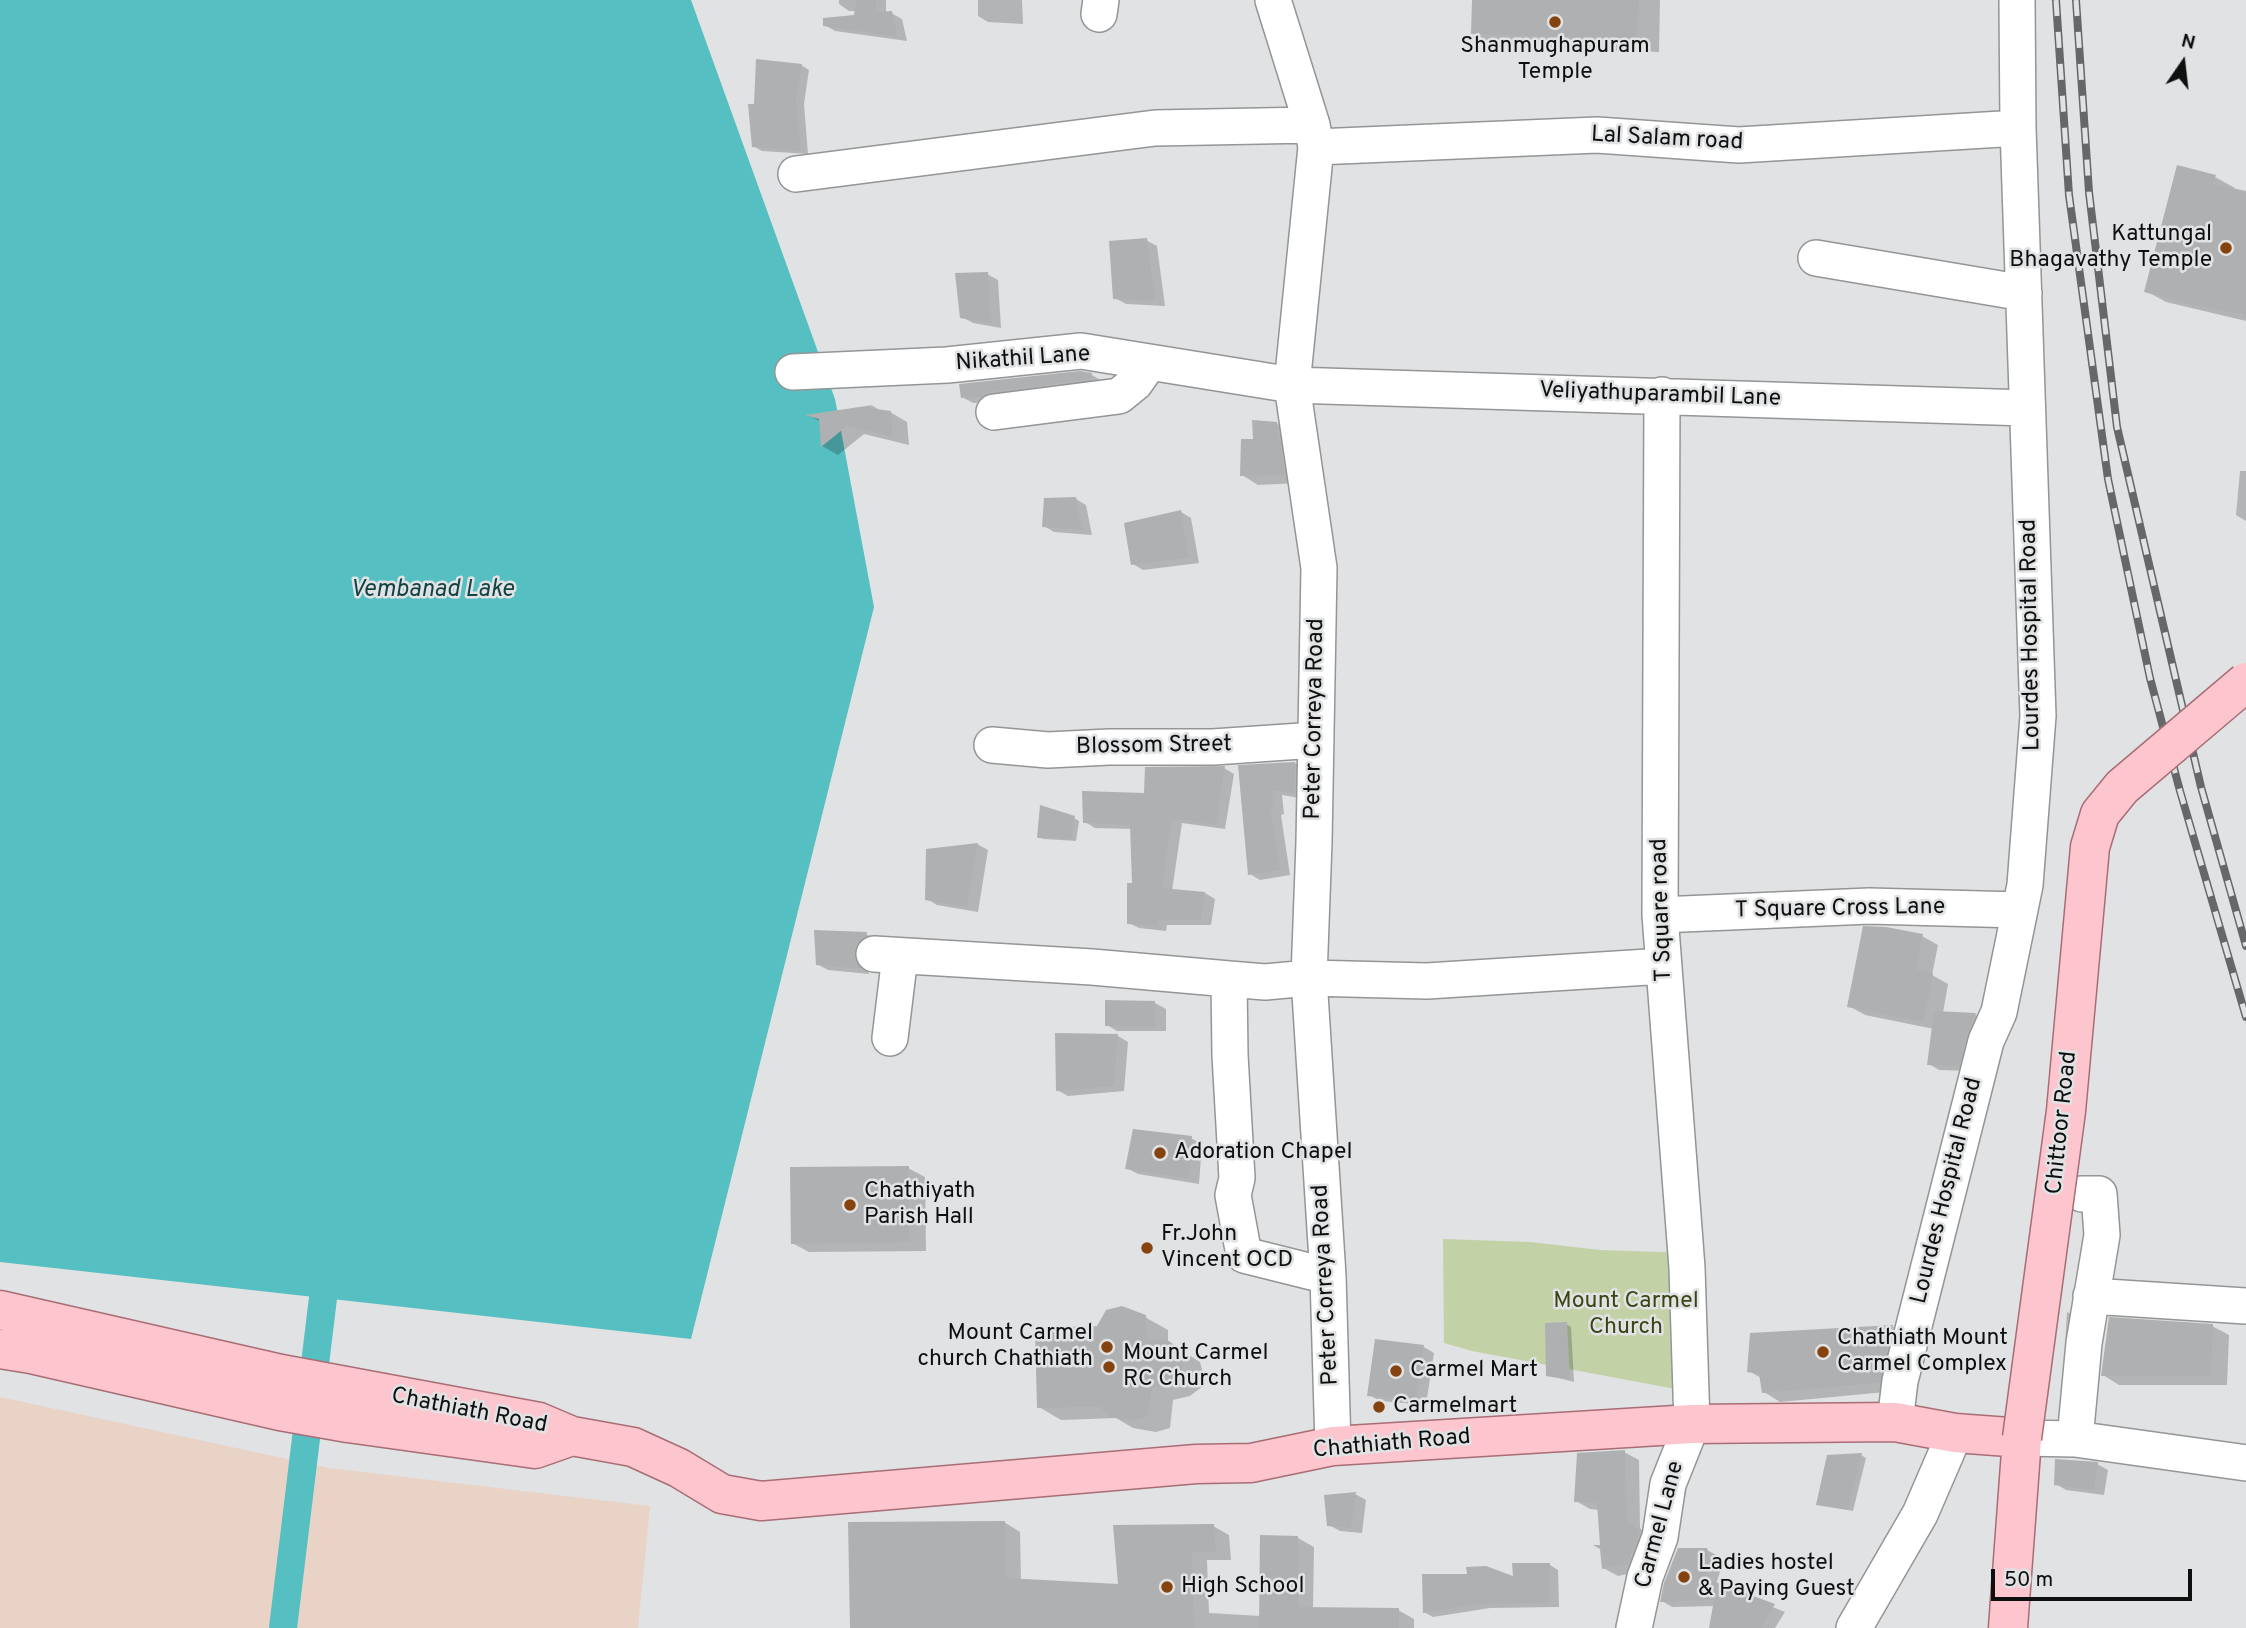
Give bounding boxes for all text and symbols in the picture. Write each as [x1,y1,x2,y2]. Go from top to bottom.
marker: Shanmughapuram Temple [1547,14,1563,30]
north arrow [2148,28,2218,98]
text: N [2179,29,2198,56]
place label: Shanmughapuram Temple [1460,33,1650,87]
street label: Lal Salam road [1590,122,1744,158]
place label: Kattungal Bhagavathy Temple [2009,221,2212,275]
marker: Kattungal Bhagavathy Temple [2218,240,2234,256]
street label: Nikathil Lane [955,342,1091,378]
street label: Veliyathuparambil Lane [1539,378,1781,414]
street label: Lourdes Hospital Road [2016,519,2048,751]
water label: Vembanad Lake [350,577,514,605]
street label: Peter Correya Road [1300,618,1332,820]
street label: Blossom Street [1076,732,1232,762]
street label: T Square road [1647,838,1679,982]
street label: T Square Cross Lane [1735,894,1945,926]
street label: Chittoor Road [2042,1050,2084,1196]
street label: Lourdes Hospital Road [1907,1075,1989,1307]
place label: Adoration Chapel [1174,1139,1353,1167]
marker: Adoration Chapel [1152,1145,1168,1161]
place label: Chathiyath Parish Hall [864,1178,975,1232]
street label: Peter Correya Road [1308,1184,1346,1386]
marker: Chathiyath Parish Hall [842,1197,858,1213]
place label: Fr.John Vincent OCD [1161,1221,1293,1275]
marker: Fr.John Vincent OCD [1139,1240,1155,1256]
park label: Mount Carmel Church [1553,1288,1699,1342]
place label: Mount Carmel church Chathiath [918,1320,1093,1374]
place label: Chathiath Mount Carmel Complex [1837,1325,2008,1379]
marker: Mount Carmel church Chathiath [1099,1339,1115,1355]
place label: Mount Carmel RC Church [1123,1340,1269,1394]
marker: Chathiath Mount Carmel Complex [1815,1344,1831,1360]
place label: Carmel Mart [1410,1357,1538,1385]
marker: Mount Carmel RC Church [1101,1359,1117,1375]
marker: Carmel Mart [1388,1363,1404,1379]
street label: Chathiath Road [389,1383,549,1441]
place label: Carmelmart [1393,1393,1517,1421]
marker: Carmelmart [1371,1399,1387,1415]
street label: Chathiath Road [1312,1424,1472,1466]
street label: Carmel Lane [1631,1458,1691,1592]
place label: Ladies hostel & Paying Guest [1698,1550,1855,1604]
scale bar [1994,1554,2195,1598]
text: 50 m [2004,1567,2053,1594]
marker: Ladies hostel & Paying Guest [1676,1569,1692,1585]
place label: High School [1181,1573,1304,1601]
marker: High School [1159,1579,1175,1595]

